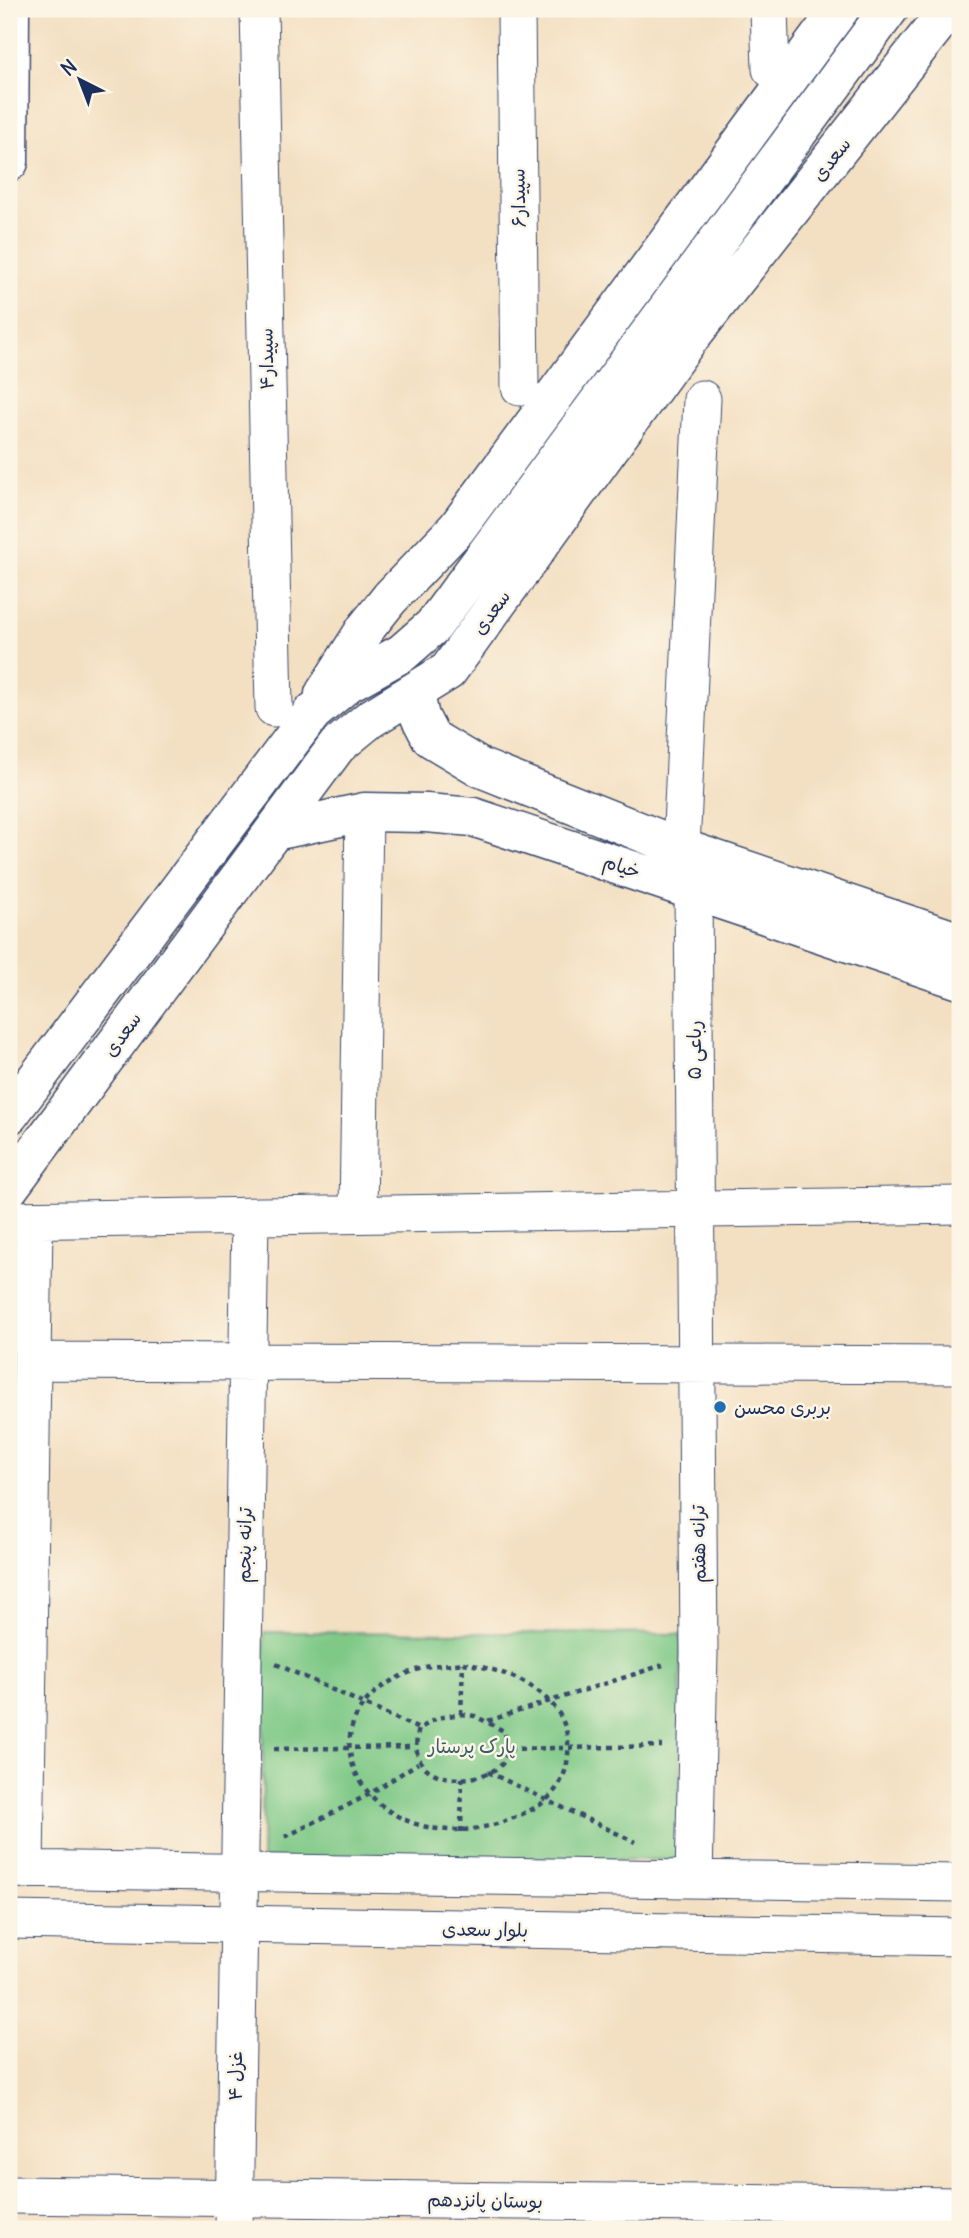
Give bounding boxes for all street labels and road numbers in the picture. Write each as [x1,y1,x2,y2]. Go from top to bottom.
street label: سعدی [806,132,856,186]
street label: سپیدار۶ [505,168,532,228]
street label: سپیدار۴ [253,328,280,390]
street label: سعدی [467,585,515,639]
street label: خیام [599,849,644,886]
street label: سعدی [98,1007,146,1061]
street label: رباعی ۵ [682,1020,707,1080]
street label: ترانه هفتم [685,1504,714,1583]
street label: ترانه پنجم [231,1506,260,1583]
street label: بلوار سعدی [442,1916,528,1942]
street label: غزل ۴ [223,2051,247,2101]
street label: بوستان پانزدهم [427,2187,543,2216]

